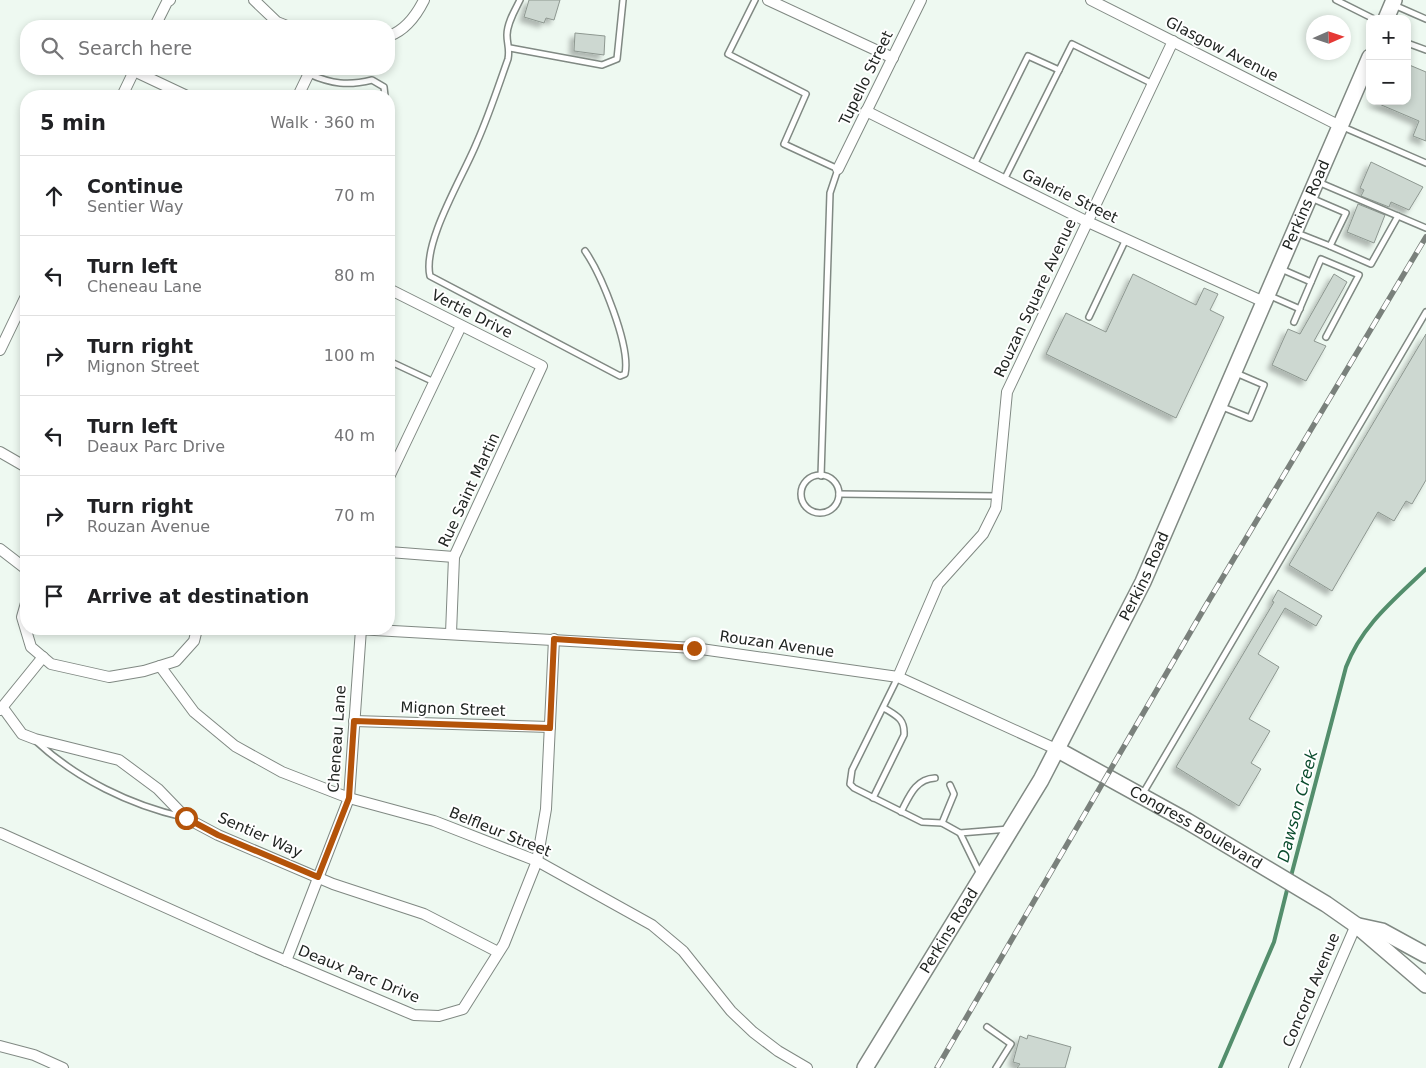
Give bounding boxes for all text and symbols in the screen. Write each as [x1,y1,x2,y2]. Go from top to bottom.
street label: Glasgow Avenue [1163,13,1281,85]
north arrow [1306,15,1351,60]
map controls [1366,15,1411,105]
button: + [1366,15,1411,60]
search box [20,20,395,75]
street label: Tupello Street [835,28,897,129]
icon: search [38,34,66,62]
text: Search here [78,37,192,59]
button: − [1366,60,1411,105]
text: 5 min [40,111,106,135]
text: Walk · 360 m [270,113,375,132]
street label: Perkins Road [1279,157,1333,253]
street label: Galerie Street [1019,165,1121,227]
text: Continue [87,175,183,197]
icon: ahead [40,182,68,210]
text: 70 m [334,186,375,205]
text: Sentier Way [87,197,183,216]
street label: Rouzan Square Avenue [990,216,1080,380]
text: Turn left [87,255,178,277]
icon: left [40,262,68,290]
text: 80 m [334,266,375,285]
text: Cheneau Lane [87,277,202,296]
street label: Vertie Drive [428,286,516,342]
text: Turn right [87,335,193,357]
icon: right [40,342,68,370]
text: 100 m [324,346,375,365]
text: Mignon Street [87,357,199,376]
text: Turn left [87,415,178,437]
icon: left [40,422,68,450]
text: 40 m [334,426,375,445]
street label: Rue Saint Martin [435,430,503,550]
text: Deaux Parc Drive [87,437,225,456]
text: Turn right [87,495,193,517]
icon: right [40,502,68,530]
text: 70 m [334,506,375,525]
text: Rouzan Avenue [87,517,210,536]
street label: Perkins Road [1116,529,1173,624]
icon: arrive [40,582,68,610]
text: Arrive at destination [87,585,309,607]
street label: Rouzan Avenue [719,627,835,661]
route end [683,637,706,660]
street label: Cheneau Lane [324,685,350,793]
street label: Mignon Street [400,698,506,720]
water label: Dawson Creek [1273,747,1322,864]
street label: Congress Boulevard [1126,782,1265,873]
street label: Belfleur Street [446,803,554,861]
route start [175,807,198,830]
street label: Sentier Way [215,808,305,862]
street label: Perkins Road [916,885,982,977]
street label: Concord Avenue [1279,930,1343,1050]
street label: Deaux Parc Drive [296,941,422,1007]

